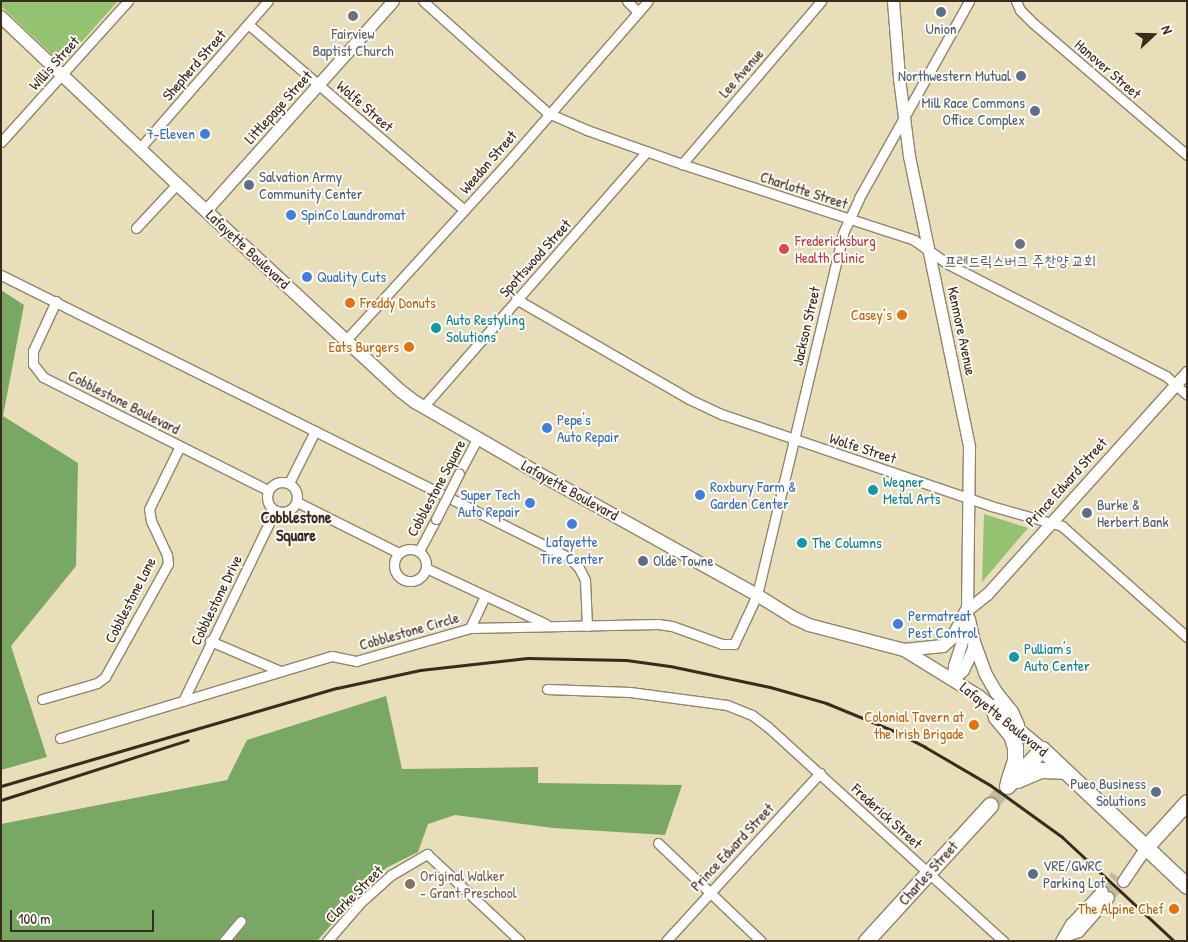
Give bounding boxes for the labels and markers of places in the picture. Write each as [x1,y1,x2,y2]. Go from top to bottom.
marker: Union [935,6,947,18]
marker: Fairview Baptist Church [347,10,359,22]
place label: Union [925,20,957,38]
place label: Fairview Baptist Church [312,24,394,59]
place label: Northwestern Mutual [898,67,1011,85]
marker: Northwestern Mutual [1015,70,1027,82]
place label: Mill Race Commons Office Complex [922,93,1025,128]
marker: Mill Race Commons Office Complex [1029,105,1041,117]
place label: 7-Eleven [146,125,195,143]
marker: 7-Eleven [199,128,211,140]
place label: Salvation Army Community Center [259,167,363,202]
marker: Salvation Army Community Center [243,179,255,191]
place label: SpinCo Laundromat [301,206,405,224]
marker: SpinCo Laundromat [285,209,297,221]
place label: Fredericksburg Health Clinic [795,231,876,266]
marker: 프레드릭스버그 주찬양 교회 [1014,238,1026,250]
marker: Fredericksburg Health Clinic [777,242,791,256]
place label: 프레드릭스버그 주찬양 교회 [944,252,1096,270]
place label: Quality Cuts [317,268,386,286]
marker: Quality Cuts [301,271,313,283]
place label: Freddy Donuts [360,294,436,312]
marker: Freddy Donuts [344,297,356,309]
place label: Casey’s [851,306,892,324]
marker: Casey’s [896,309,908,321]
place label: Auto Restyling Solutions [446,310,525,345]
marker: Auto Restyling Solutions [430,322,442,334]
place label: Eats Burgers [329,338,399,356]
marker: Eats Burgers [403,341,415,353]
place label: Pepe's Auto Repair [557,410,619,445]
marker: Pepe's Auto Repair [541,422,553,434]
place label: Wegner Metal Arts [883,472,940,507]
place label: Roxbury Farm & Garden Center [710,477,796,512]
marker: Wegner Metal Arts [867,484,879,496]
place label: Super Tech Auto Repair [458,485,520,520]
marker: Roxbury Farm & Garden Center [694,489,706,501]
place label: Burke & Herbert Bank [1097,495,1169,530]
marker: Super Tech Auto Repair [524,497,536,509]
marker: Burke & Herbert Bank [1081,507,1093,519]
marker: Lafayette Tire Center [566,518,578,530]
place label: Lafayette Tire Center [540,532,604,567]
place label: The Columns [812,534,882,552]
marker: The Columns [796,537,808,549]
place label: Olde Towne [653,552,713,570]
marker: Olde Towne [637,555,649,567]
place label: Permatreat Pest Control [908,606,978,641]
marker: Permatreat Pest Control [892,618,904,630]
place label: Pulliam's Auto Center [1024,639,1090,674]
marker: Pulliam's Auto Center [1008,651,1020,663]
place label: Colonial Tavern at the Irish Brigade [864,707,964,742]
marker: Colonial Tavern at the Irish Brigade [968,719,980,731]
place label: Pueo Business Solutions [1070,774,1146,809]
marker: Pueo Business Solutions [1150,786,1162,798]
place label: VRE/GWRC Parking Lot [1043,856,1105,891]
place label: Original Walker - Grant Preschool [420,866,517,901]
marker: VRE/GWRC Parking Lot [1027,868,1039,880]
marker: Original Walker - Grant Preschool [404,878,416,890]
place label: The Alpine Chef [1078,900,1164,918]
marker: The Alpine Chef [1168,903,1180,915]

